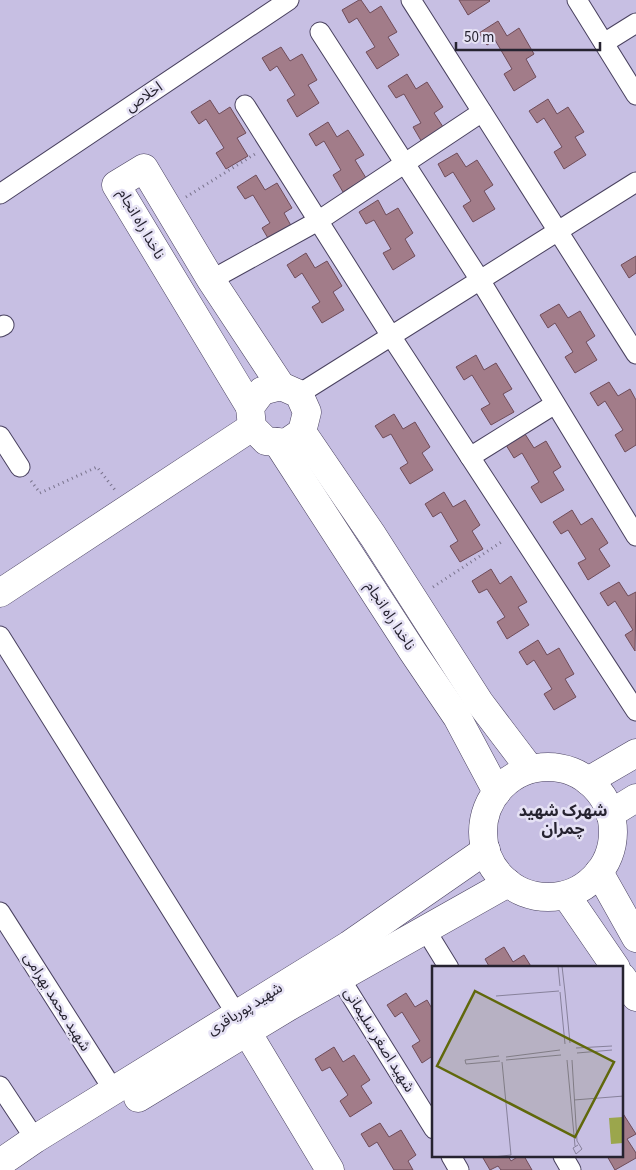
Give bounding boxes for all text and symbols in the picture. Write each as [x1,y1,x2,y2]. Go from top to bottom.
scale bar [456,20,600,52]
text: 50 m [464,27,494,48]
street label: اخلاص [121,77,167,117]
street label: ناخدا راه انجام [112,185,170,263]
street label: ناخدا راه انجام [360,577,420,655]
district label: شهرک شهید چمران [519,800,607,840]
street label: شهید محمد بهرامی [18,949,96,1056]
inset map [432,966,624,1158]
street label: شهید پورباقری [203,977,287,1040]
street label: شهید اصغر سلیمانی [338,984,420,1097]

